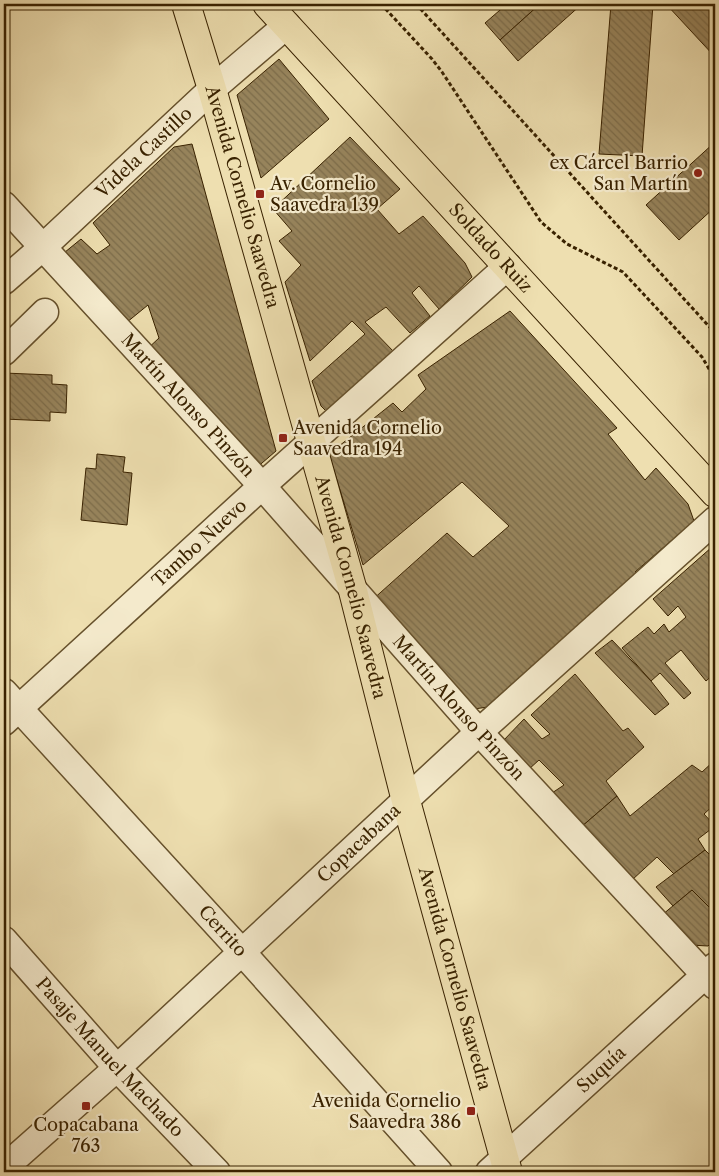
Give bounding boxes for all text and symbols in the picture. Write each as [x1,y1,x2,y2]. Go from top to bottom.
street label: Avenida Cornelio Saavedra [200,82,284,311]
street label: Videla Castillo [91,102,197,204]
place label: ex Cárcel Barrio San Martín [549,152,688,195]
marker: ex Cárcel Barrio San Martín [692,167,704,179]
place label: Av. Cornelio Saavedra 139 [269,173,379,216]
marker: Av. Cornelio Saavedra 139 [254,188,266,200]
street label: Soldado Ruiz [444,199,537,297]
street label: Martín Alonso Pinzón [117,329,259,482]
place label: Avenida Cornelio Saavedra 194 [292,417,442,460]
marker: Avenida Cornelio Saavedra 194 [277,432,289,444]
street label: Avenida Cornelio Saavedra [310,472,391,702]
street label: Tambo Nuevo [148,494,251,592]
street label: Martín Alonso Pinzón [388,631,529,785]
street label: Copacabana [313,799,406,887]
street label: Avenida Cornelio Saavedra [413,863,496,1093]
street label: Cerrito [194,901,252,961]
street label: Pasaje Manuel Machado [31,973,188,1142]
street label: Suquía [572,1041,631,1098]
place label: Avenida Cornelio Saavedra 386 [311,1090,461,1133]
marker: Copacabana 763 [80,1100,92,1112]
marker: Avenida Cornelio Saavedra 386 [465,1105,477,1117]
place label: Copacabana 763 [33,1114,139,1157]

